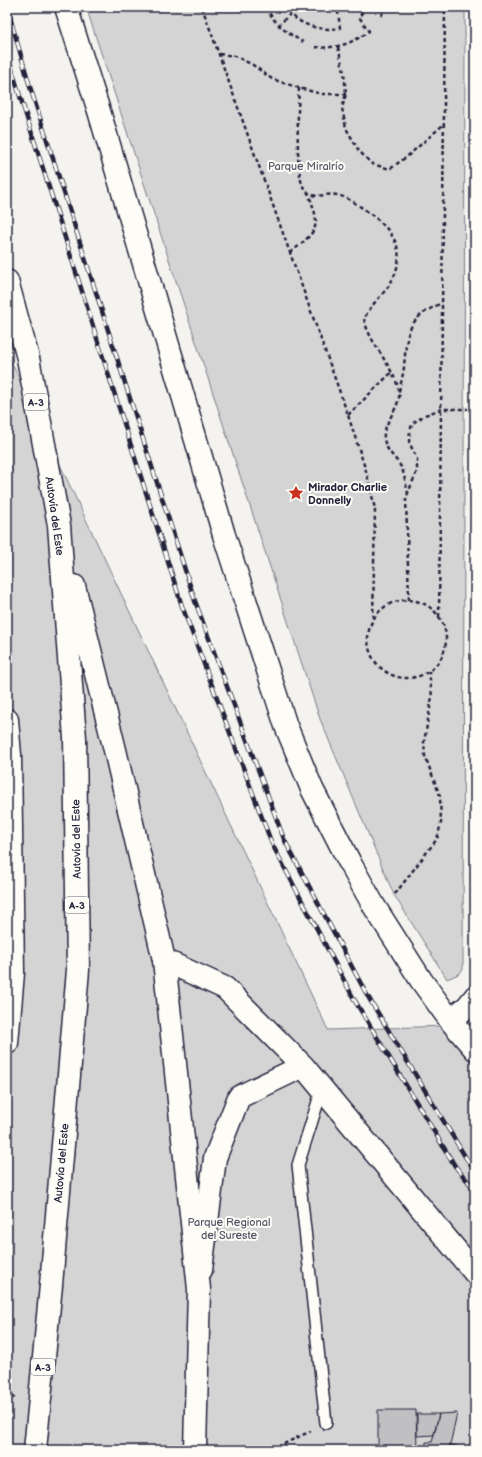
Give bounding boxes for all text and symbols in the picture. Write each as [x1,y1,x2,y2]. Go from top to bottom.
park label: Parque Miralrío [268,160,344,173]
road number: A-3 [24,394,48,410]
street label: Autovía del Este [43,476,67,557]
place label: Mirador Charlie Donnelly [308,481,387,507]
place icon: Mirador Charlie Donnelly [287,484,305,502]
street label: Autovía del Este [69,799,84,879]
road number: A-3 [65,897,89,913]
street label: Autovía del Este [52,1122,71,1203]
park label: Parque Regional del Sureste [188,1216,270,1242]
road number: A-3 [31,1359,55,1375]

